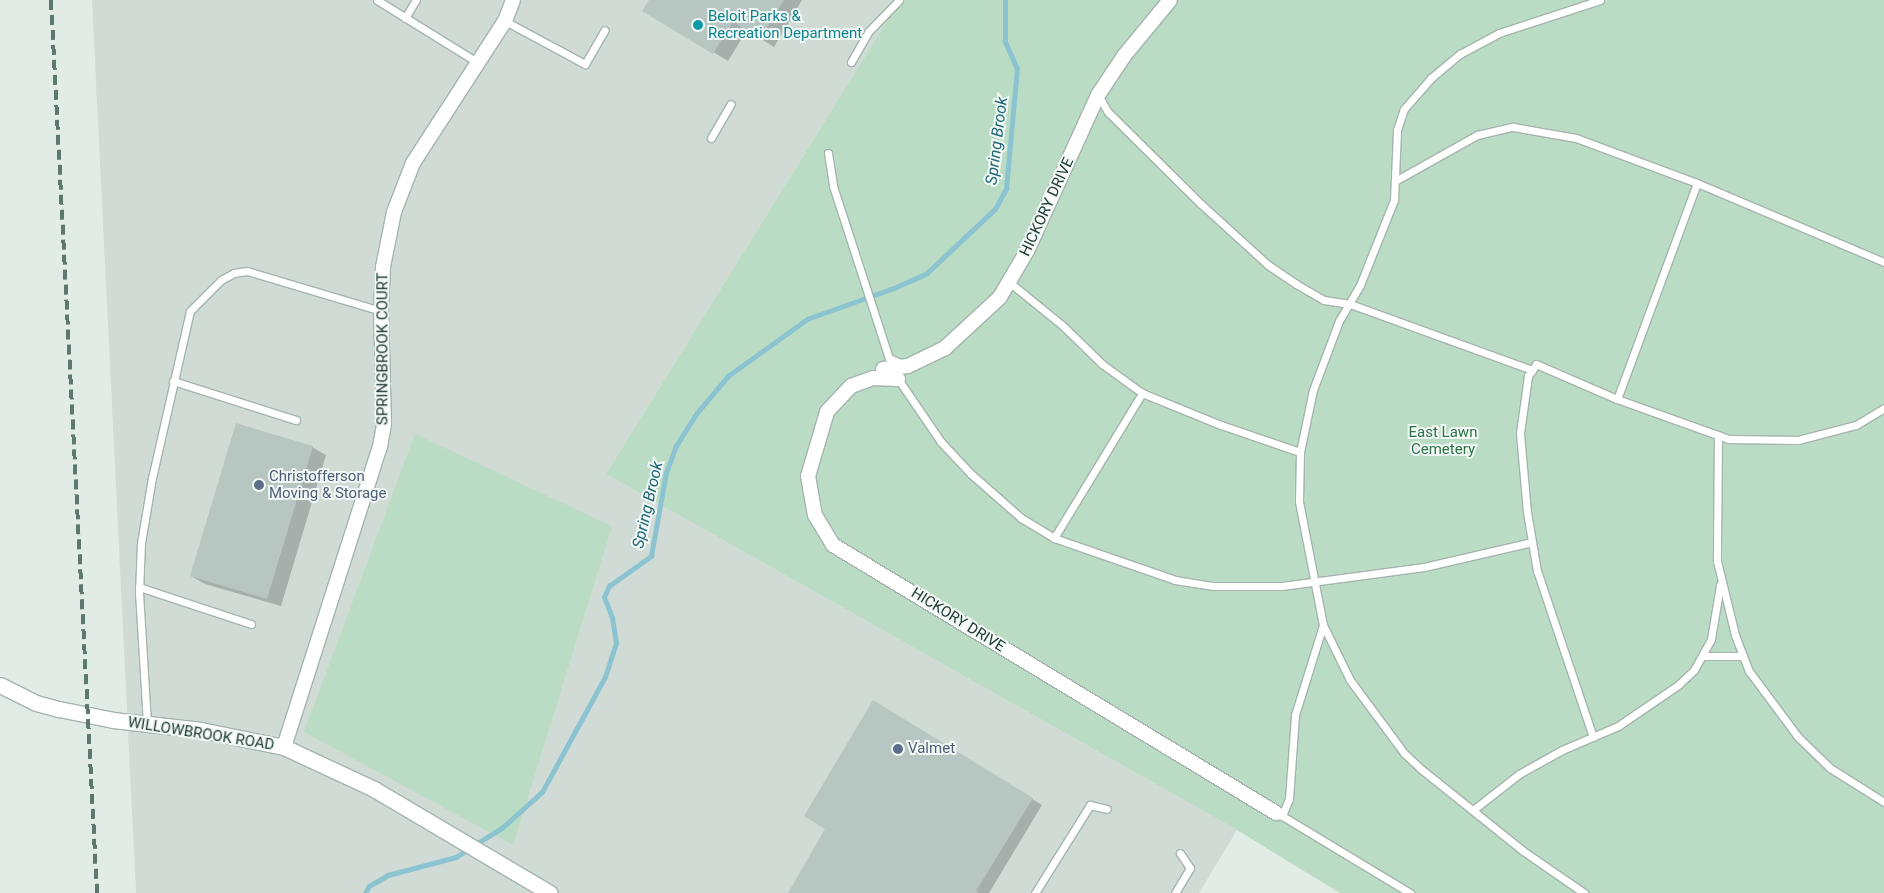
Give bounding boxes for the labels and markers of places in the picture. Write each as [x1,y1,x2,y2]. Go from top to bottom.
place label: Beloit Parks & Recreation Department [708,7,862,42]
marker: Beloit Parks & Recreation Department [692,19,704,31]
place label: Christofferson Moving & Storage [269,467,386,502]
marker: Christofferson Moving & Storage [253,479,265,491]
place label: Valmet [908,740,955,758]
marker: Valmet [892,743,904,755]

